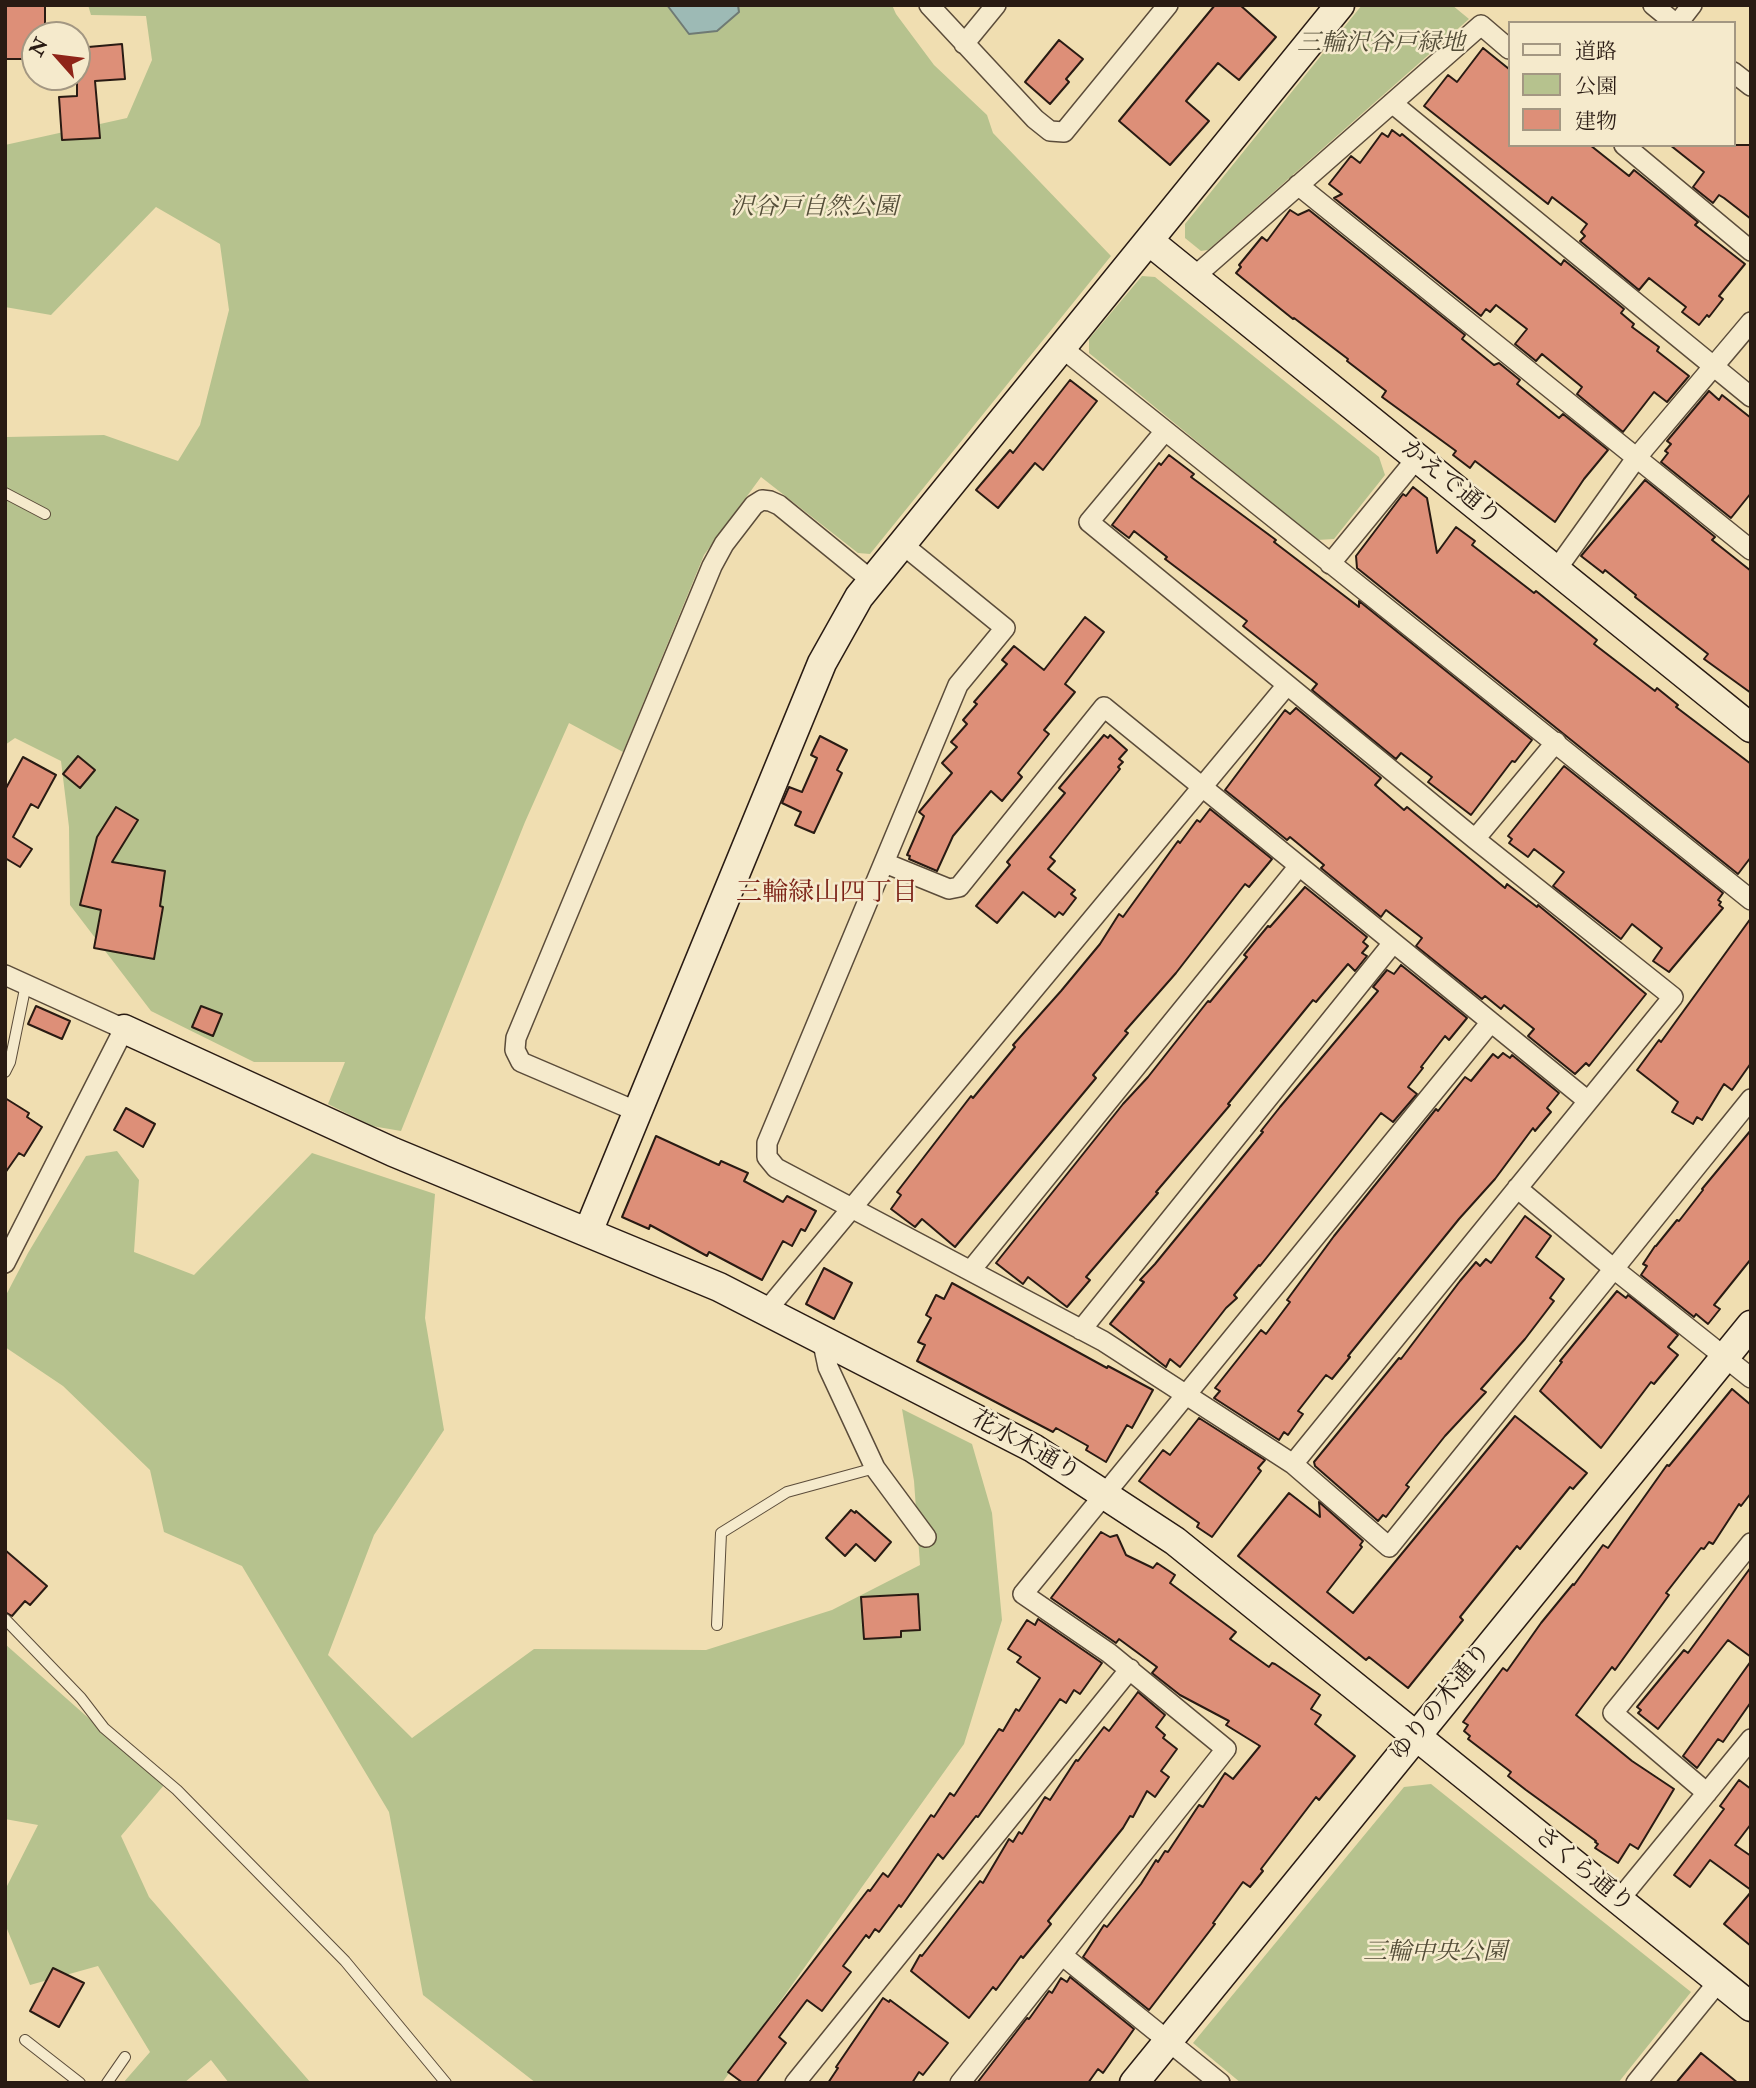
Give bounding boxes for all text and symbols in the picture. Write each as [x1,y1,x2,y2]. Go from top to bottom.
north arrow [21,21,91,91]
legend [1508,21,1735,147]
park label: 三輪沢谷戸緑地 [1297,31,1465,59]
text: N [25,34,54,60]
text: 道路 [1575,38,1617,65]
text: 公園 [1575,73,1617,100]
text: 建物 [1575,108,1617,135]
park label: 沢谷戸自然公園 [730,195,898,223]
street label: かえで通り [1394,435,1506,533]
district label: 三輪緑山四丁目 [736,878,918,910]
street label: 花水木通り [966,1405,1084,1489]
street label: ゆりの木通り [1385,1638,1499,1768]
street label: さくら通り [1527,1822,1639,1920]
park label: 三輪中央公園 [1363,1940,1507,1968]

